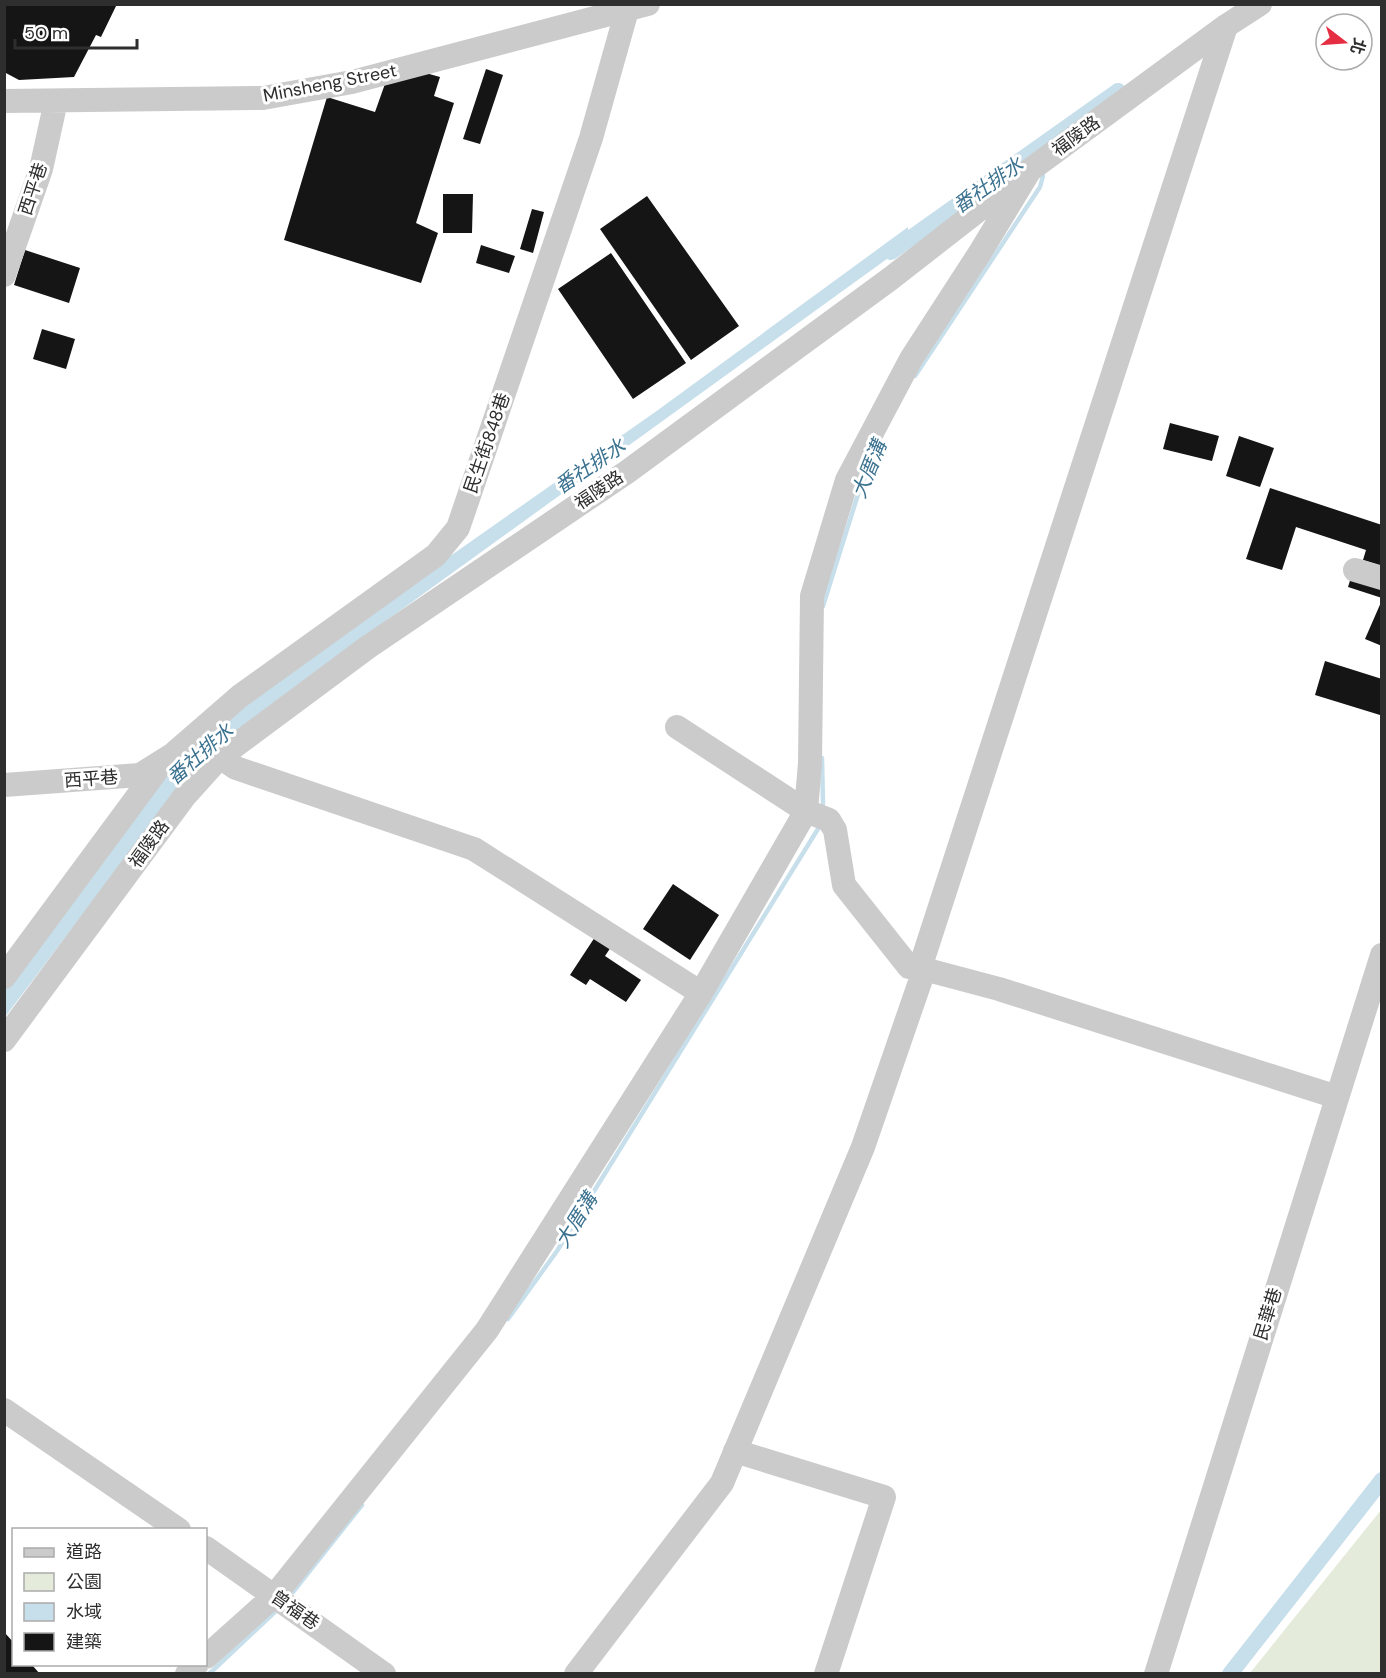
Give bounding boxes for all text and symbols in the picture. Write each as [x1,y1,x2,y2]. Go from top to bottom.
scale bar [15,12,136,50]
north arrow [1314,12,1374,72]
text: 50 m [24,21,68,45]
text: 北 [1345,36,1370,57]
street label: Minsheng Street [261,58,399,108]
street label: 福陵路 [1047,110,1105,162]
water label: 番社排水 [948,151,1029,219]
street label: 西平巷 [13,160,53,218]
street label: 民生街848巷 [459,390,515,496]
water label: 番社排水 [550,432,631,499]
water label: 大厝溝 [846,434,893,502]
street label: 福陵路 [570,465,628,515]
water label: 番社排水 [161,717,239,790]
street label: 西平巷 [63,765,119,793]
street label: 福陵路 [123,815,175,873]
water label: 大厝溝 [549,1185,605,1252]
street label: 民華巷 [1249,1285,1287,1343]
legend [12,1528,207,1666]
text: 道路 [66,1540,102,1564]
text: 公園 [66,1570,102,1594]
street label: 曾福巷 [266,1585,324,1635]
text: 水域 [66,1600,102,1624]
text: 建築 [66,1630,102,1654]

